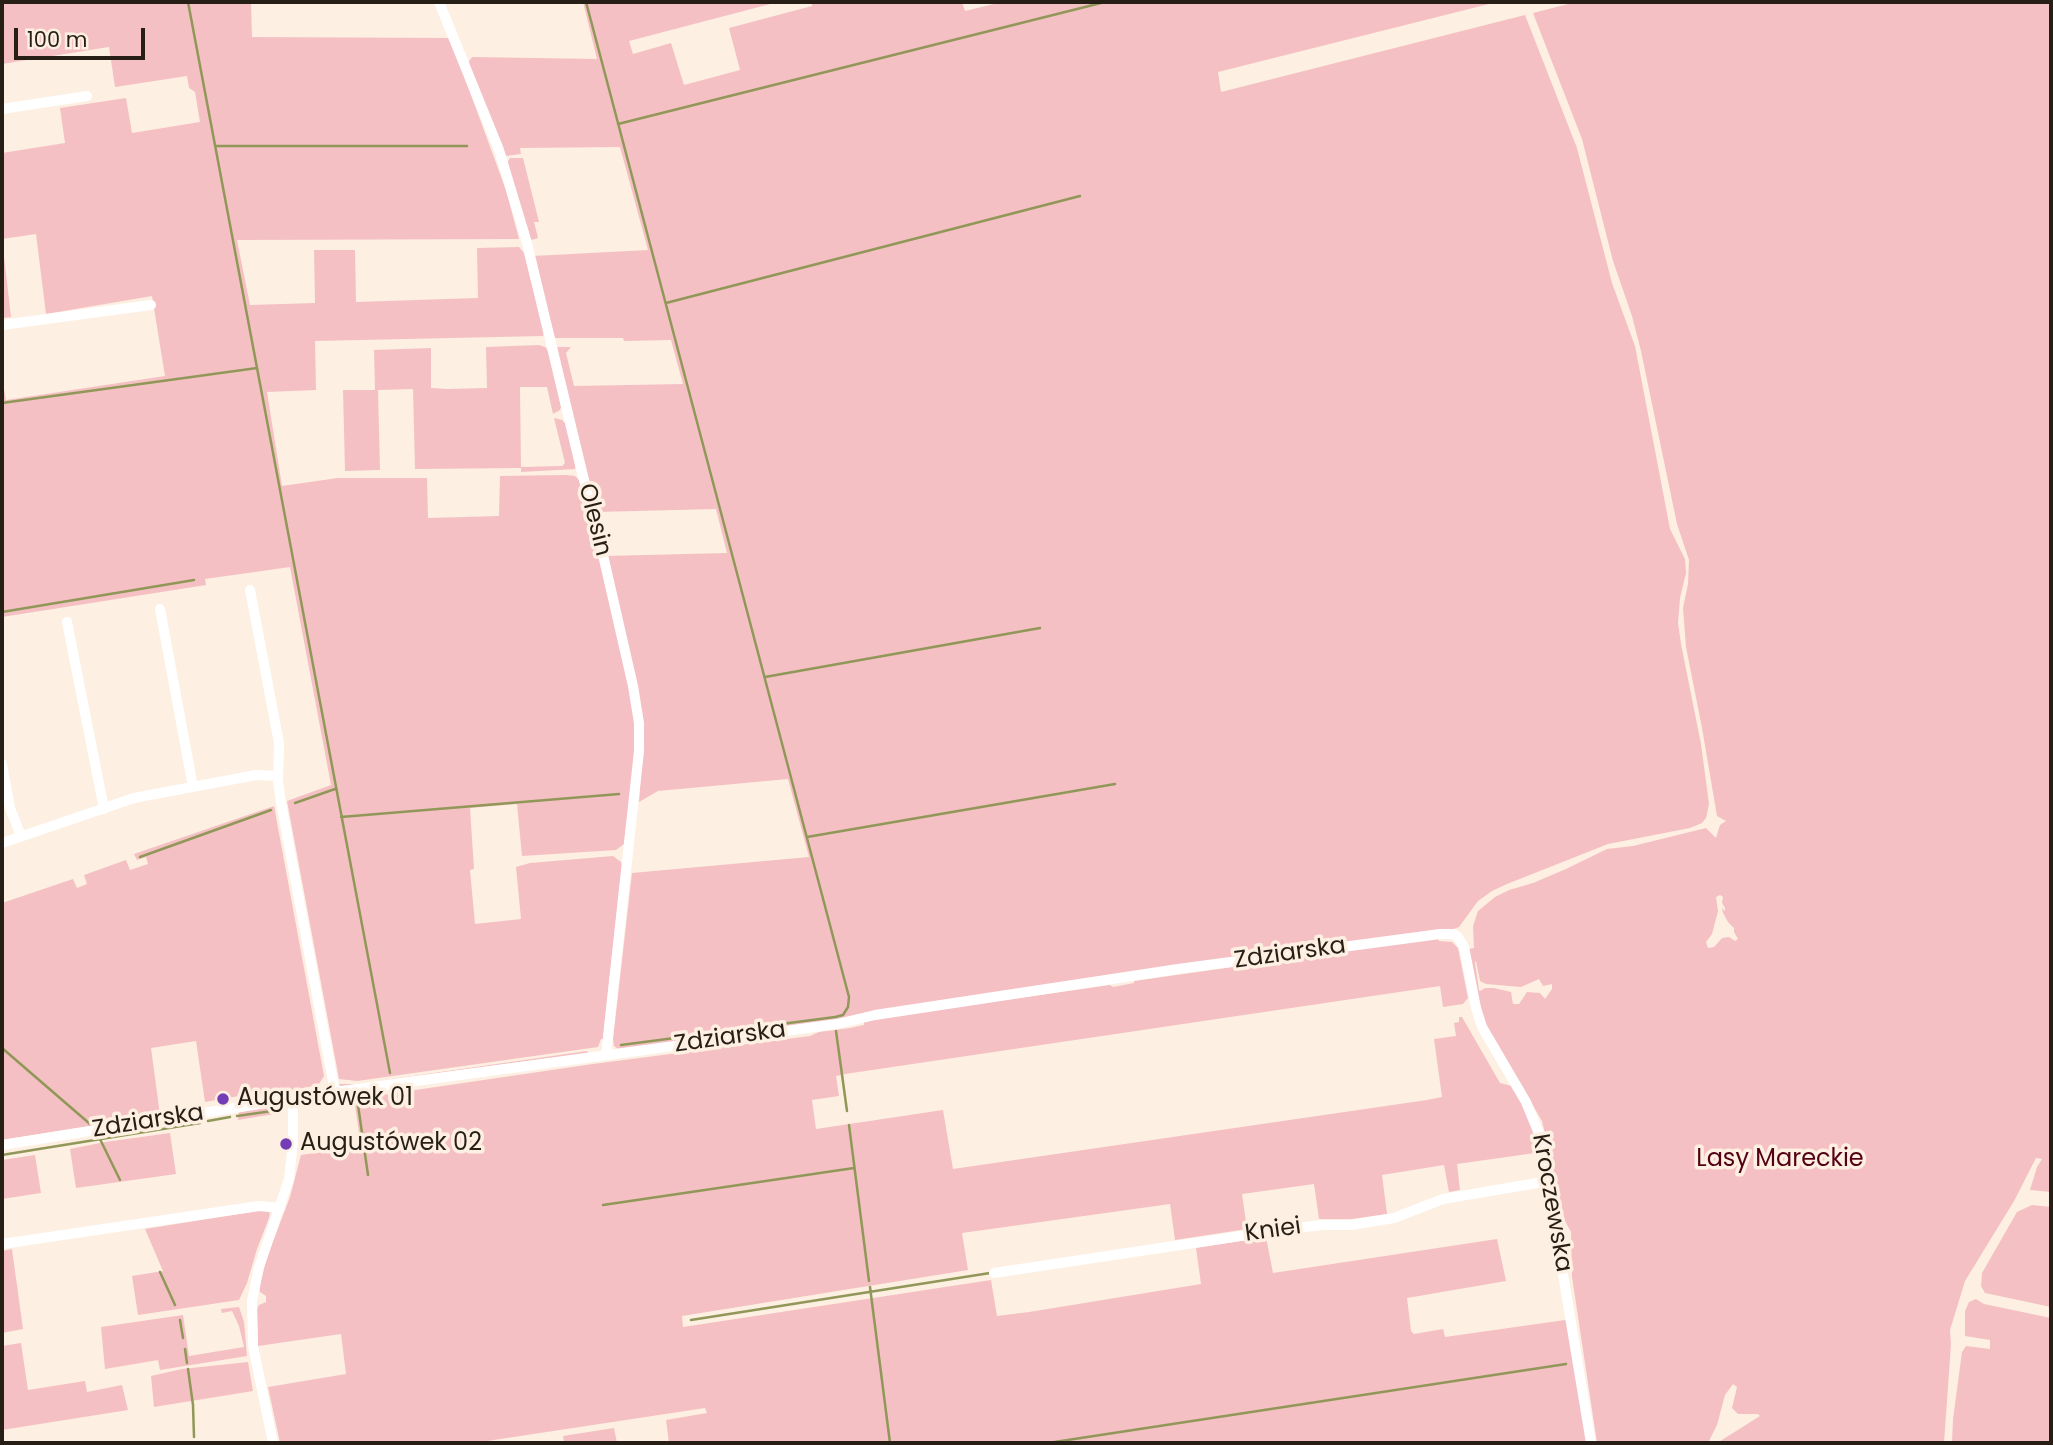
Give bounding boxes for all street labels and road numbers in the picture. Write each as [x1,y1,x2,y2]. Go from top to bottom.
street label: Olesin [571,481,617,559]
street label: Zdziarska [1232,932,1348,976]
street label: Zdziarska [672,1016,788,1060]
street label: Zdziarska [90,1099,206,1145]
street label: Kroczewska [1525,1132,1577,1274]
street label: Kniei [1243,1213,1303,1249]

